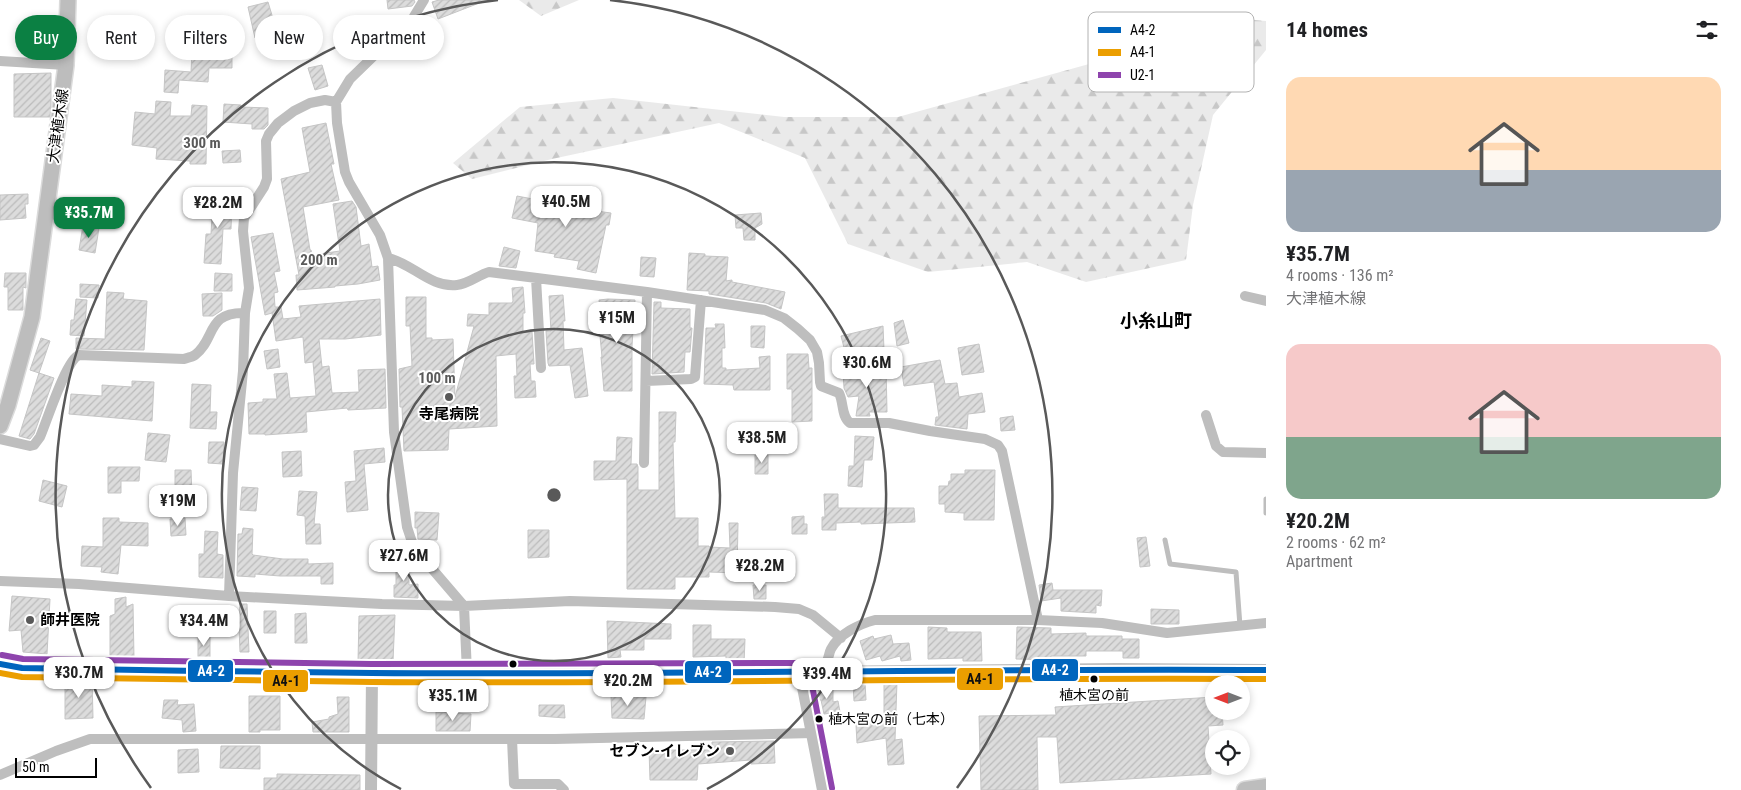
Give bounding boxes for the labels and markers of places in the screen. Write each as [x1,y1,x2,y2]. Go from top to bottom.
pin: ¥28.2M [177,186,259,229]
pin: ¥40.5M [525,186,607,228]
pin: ¥35.7M [48,196,130,239]
pin: ¥15M [587,302,647,344]
pin: ¥30.6M [826,346,908,389]
marker: 寺尾病院 [443,391,455,403]
place label: 寺尾病院 [419,405,479,423]
pin: ¥38.5M [721,422,803,464]
pin: ¥19M [148,484,208,527]
centre of rings [545,486,563,504]
pin: ¥27.6M [363,540,445,582]
pin: ¥28.2M [719,550,801,592]
pin: ¥34.4M [163,604,245,647]
place label: 師井医院 [40,611,100,629]
marker: 師井医院 [24,614,36,626]
pin: ¥30.7M [38,656,120,699]
pin: ¥39.4M [786,658,868,700]
unlabelled marker [508,659,518,669]
pin: ¥20.2M [587,664,669,707]
marker: 植木宮の前 [1089,674,1099,684]
pin: ¥35.1M [412,680,494,722]
place label: 植木宮の前 [1059,687,1129,703]
place label: 植木宮の前（七本） [828,711,954,727]
marker: 植木宮の前（七本） [814,714,824,724]
place label: セブン-イレブン [610,742,720,760]
marker: セブン-イレブン [724,745,736,757]

